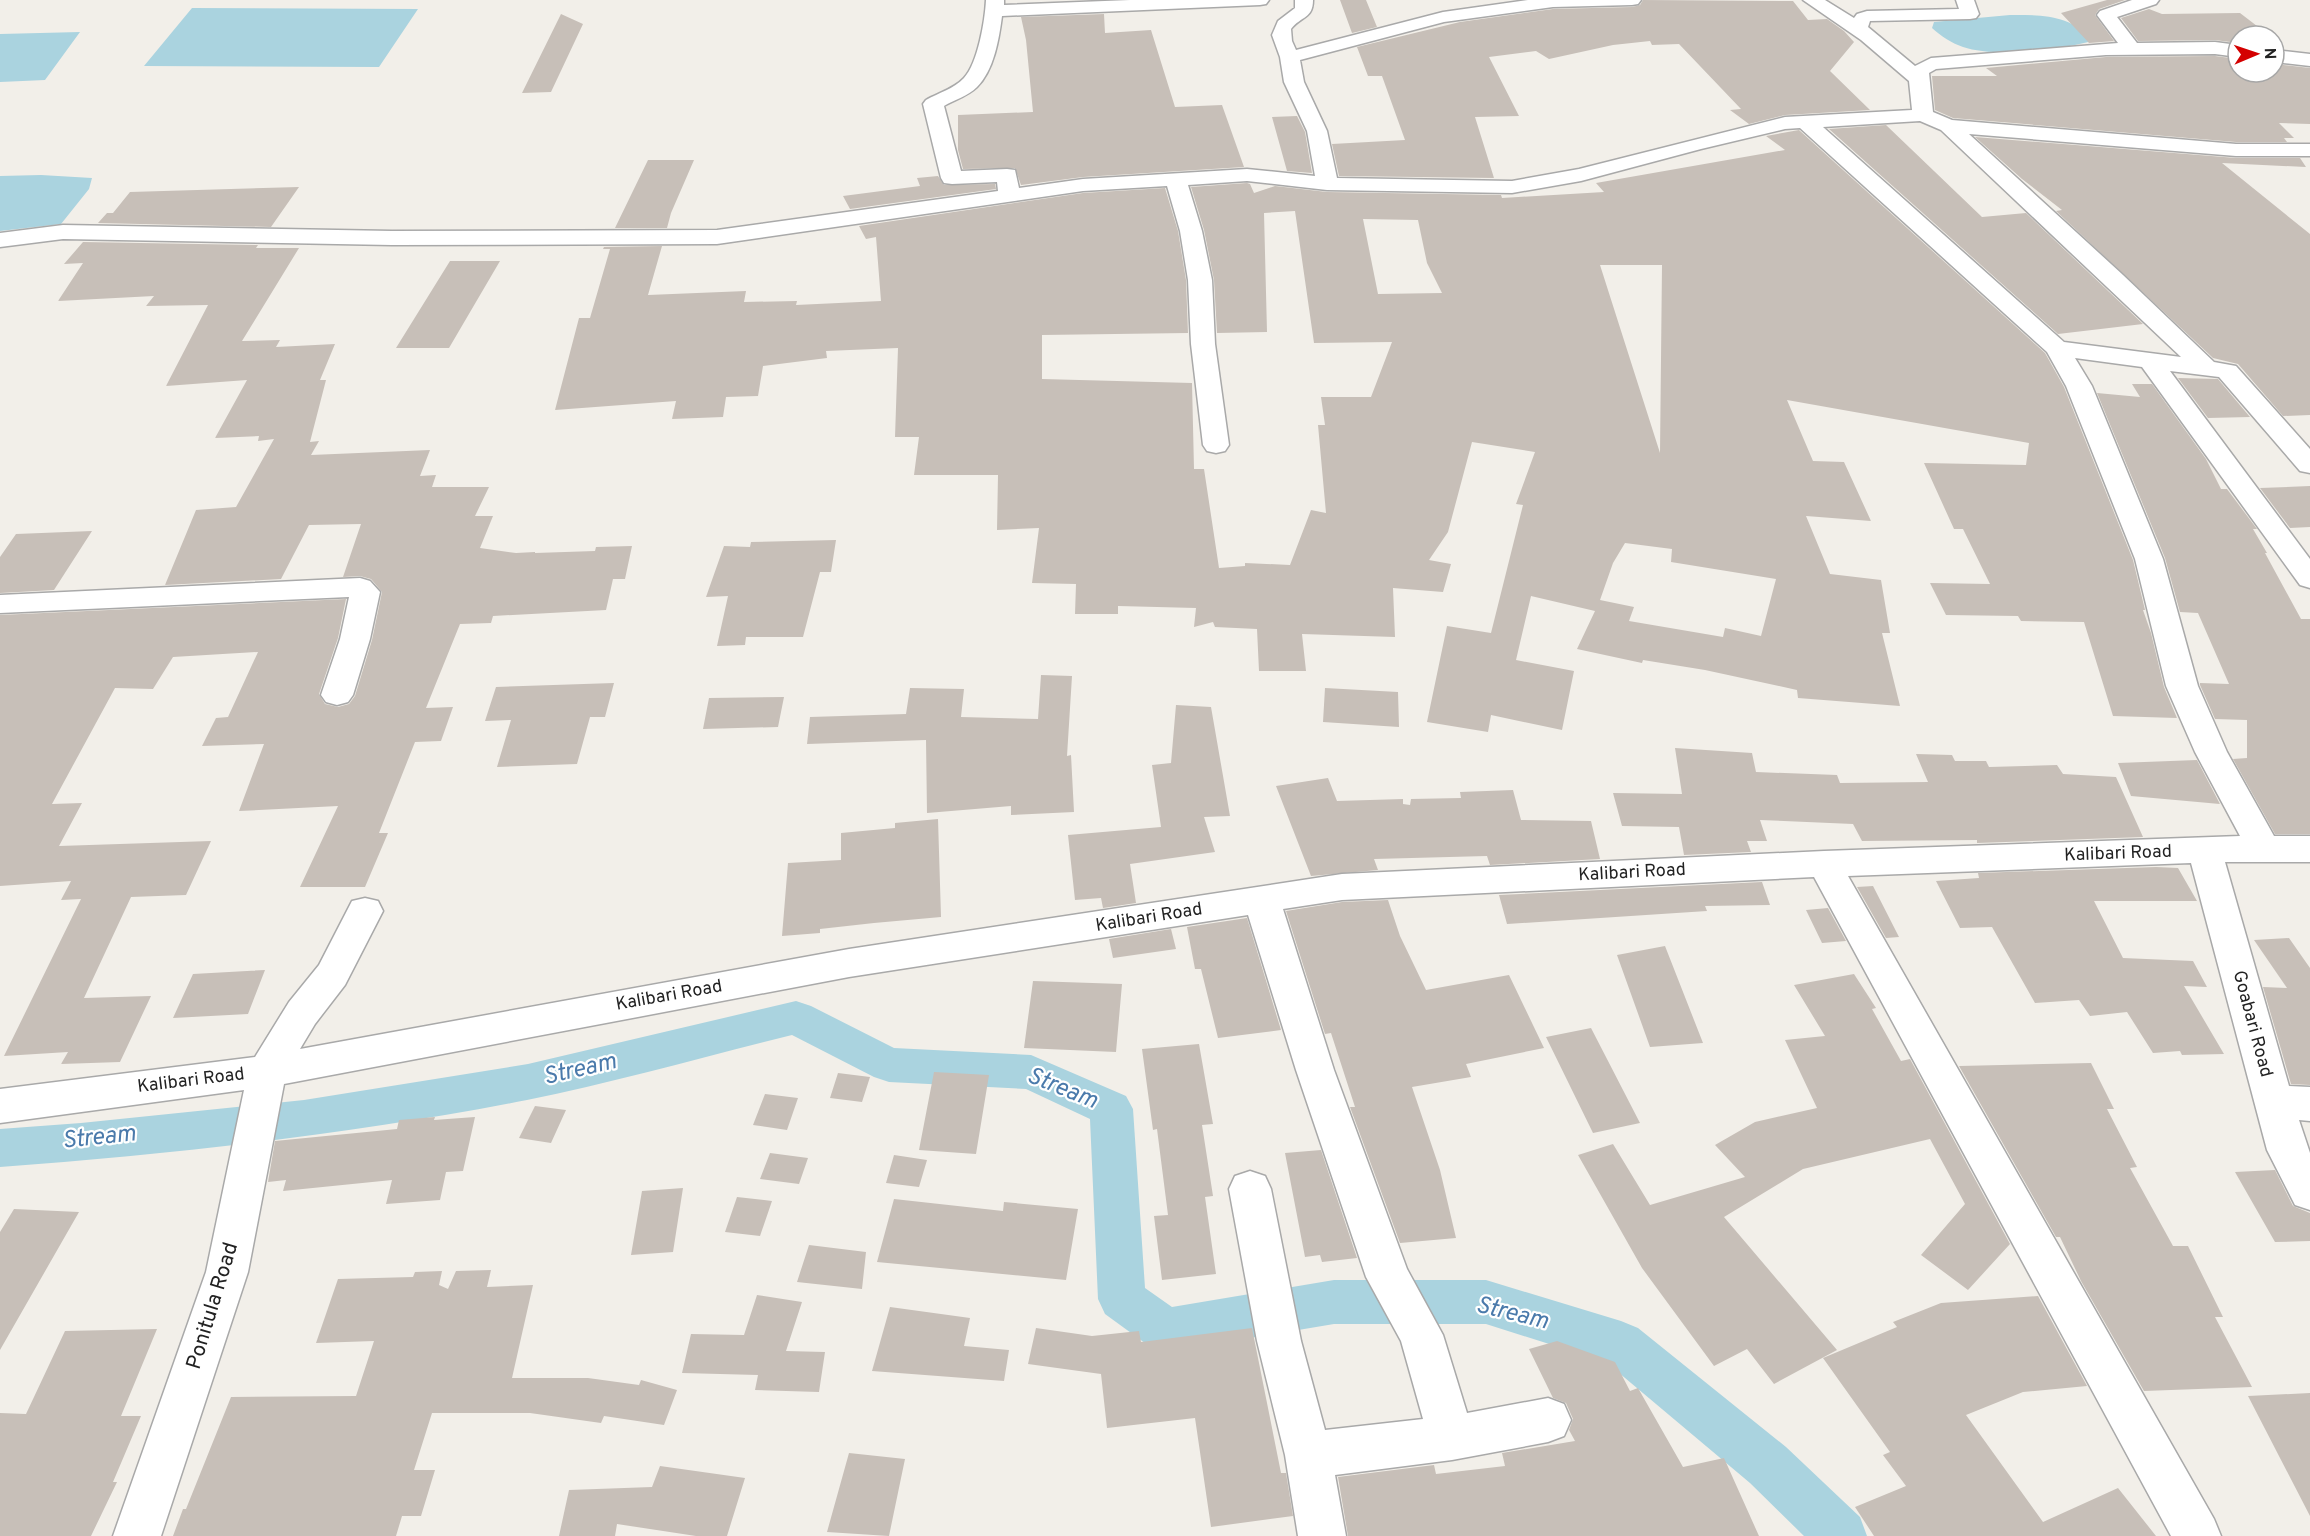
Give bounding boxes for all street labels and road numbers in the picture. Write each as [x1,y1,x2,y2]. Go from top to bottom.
street label: Kalibari Road [2064,841,2172,867]
street label: Kalibari Road [1578,859,1686,887]
street label: Kalibari Road [1094,898,1204,938]
street label: Goabari Road [2227,968,2277,1080]
street label: Kalibari Road [614,975,724,1017]
street label: Kalibari Road [136,1063,246,1099]
street label: Ponitula Road [181,1239,245,1373]

